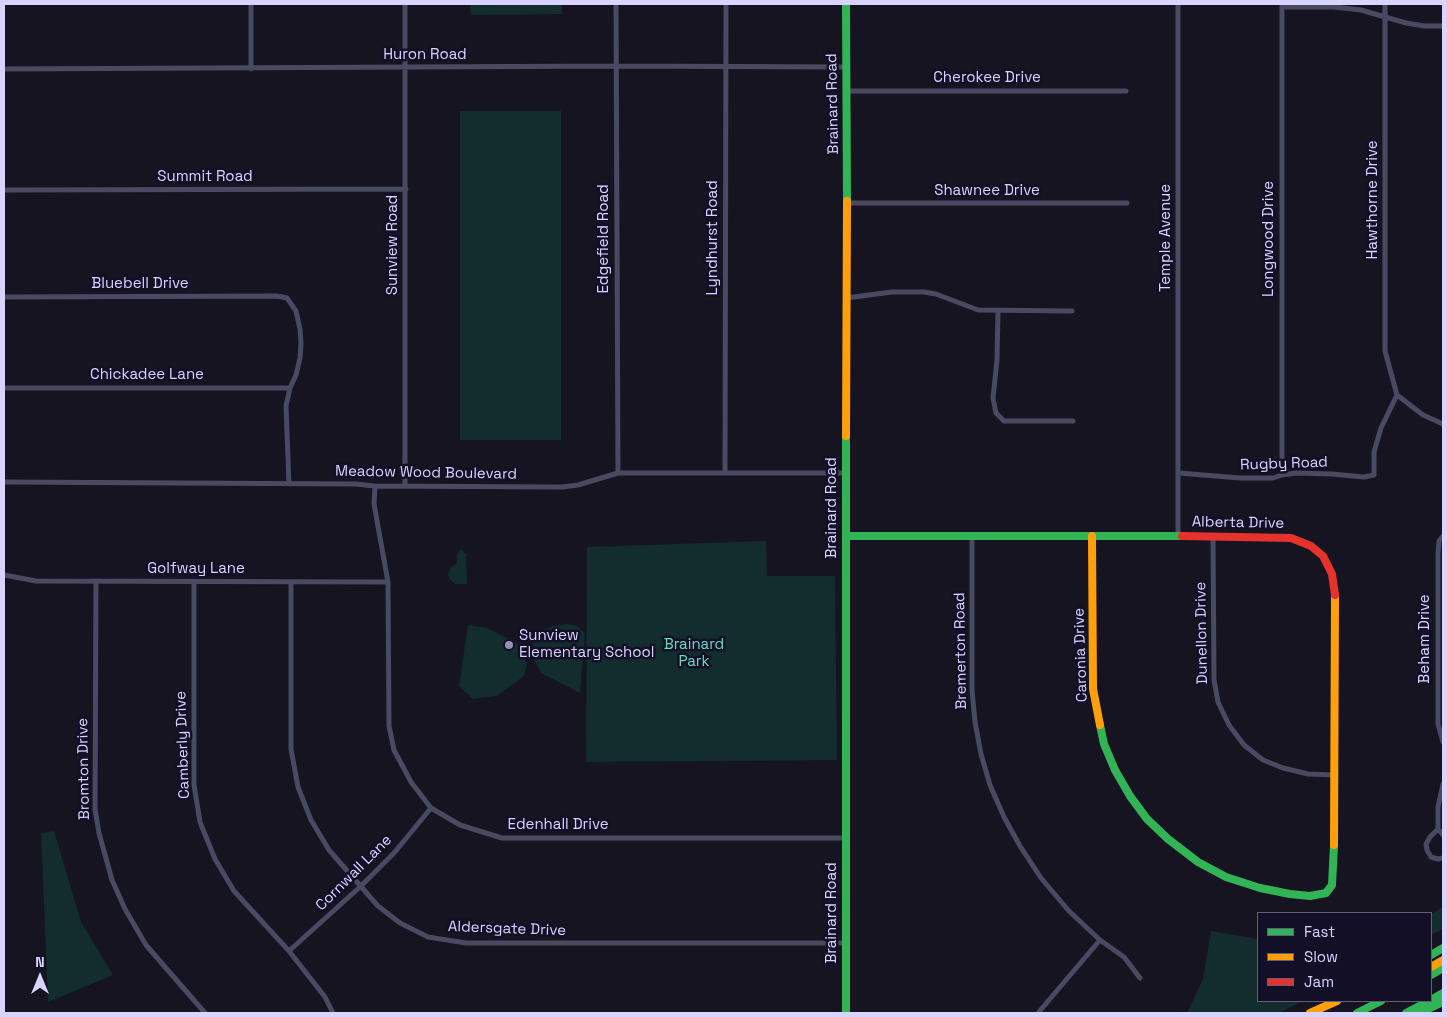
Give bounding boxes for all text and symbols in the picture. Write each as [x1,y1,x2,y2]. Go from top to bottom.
street label: Huron Road [383,46,467,64]
street label: Brainard Road [823,53,843,155]
street label: Cherokee Drive [933,69,1041,87]
street label: Hawthorne Drive [1364,140,1382,260]
street label: Summit Road [157,168,253,186]
street label: Lyndhurst Road [704,180,722,296]
street label: Longwood Drive [1260,181,1278,297]
street label: Shawnee Drive [934,182,1040,200]
street label: Edgefield Road [595,184,613,294]
street label: Temple Avenue [1157,184,1175,292]
street label: Sunview Road [384,195,402,295]
street label: Bluebell Drive [91,275,189,293]
street label: Chickadee Lane [90,366,204,384]
street label: Rugby Road [1240,453,1328,475]
street label: Brainard Road [823,457,841,559]
street label: Meadow Wood Boulevard [335,462,517,484]
street label: Alberta Drive [1192,513,1284,533]
street label: Golfway Lane [147,560,245,578]
street label: Dunellon Drive [1192,581,1212,685]
street label: Bremerton Road [951,592,971,710]
street label: Beham Drive [1416,594,1434,684]
street label: Caronia Drive [1070,608,1092,702]
place label: Sunview Elementary School [519,627,655,662]
park label: Brainard Park [664,636,724,671]
marker: Sunview Elementary School [503,639,515,651]
street label: Camberly Drive [172,691,194,799]
street label: Bromton Drive [74,718,94,820]
street label: Edenhall Drive [507,816,609,834]
street label: Cornwall Lane [312,831,396,915]
street label: Brainard Road [823,862,841,964]
legend [1257,912,1432,1002]
street label: Aldersgate Drive [448,918,566,940]
text: Fast [1304,922,1335,941]
text: Slow [1304,947,1338,966]
north arrow [15,952,65,1002]
text: N [35,953,45,971]
text: Jam [1304,972,1334,991]

